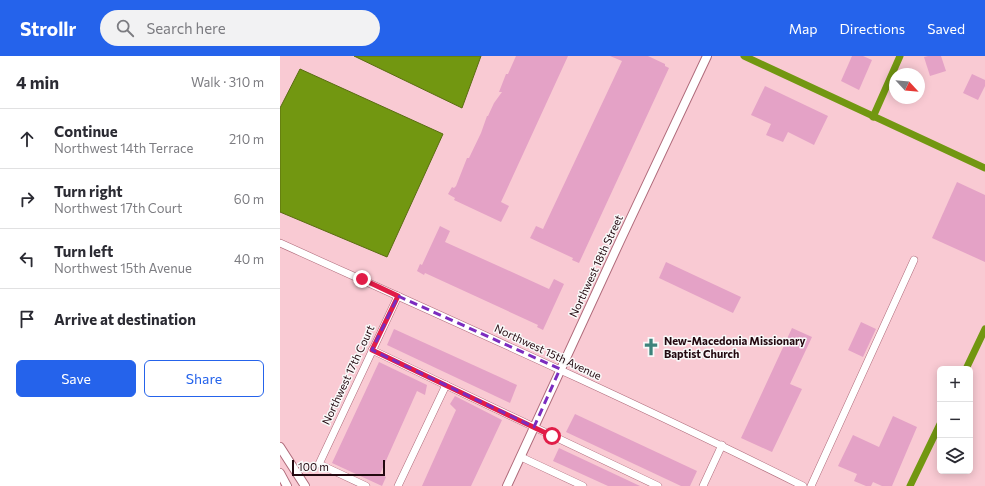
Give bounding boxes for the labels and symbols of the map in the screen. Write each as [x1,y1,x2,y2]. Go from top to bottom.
north arrow [889,68,925,104]
street label: Northwest 18th Street [566,212,625,319]
route end [353,270,371,288]
street label: Northwest 15th Avenue [493,321,604,382]
street label: Northwest 17th Court [319,322,377,427]
place label: New-Macedonia Missionary Baptist Church [664,334,806,360]
church icon: New-Macedonia Missionary Baptist Church [641,337,661,357]
route start [543,427,561,445]
scale bar [292,458,385,477]

